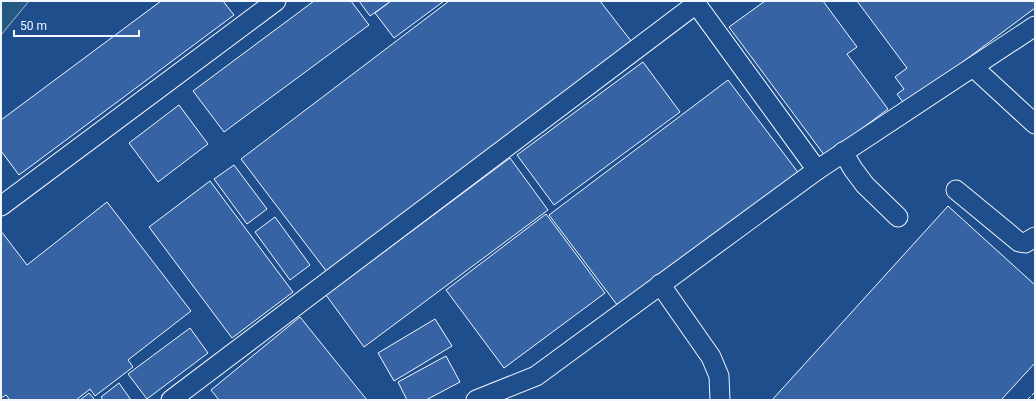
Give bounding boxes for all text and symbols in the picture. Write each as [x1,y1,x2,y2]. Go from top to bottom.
scale bar [14,12,139,38]
text: 50 m [20,19,47,33]

